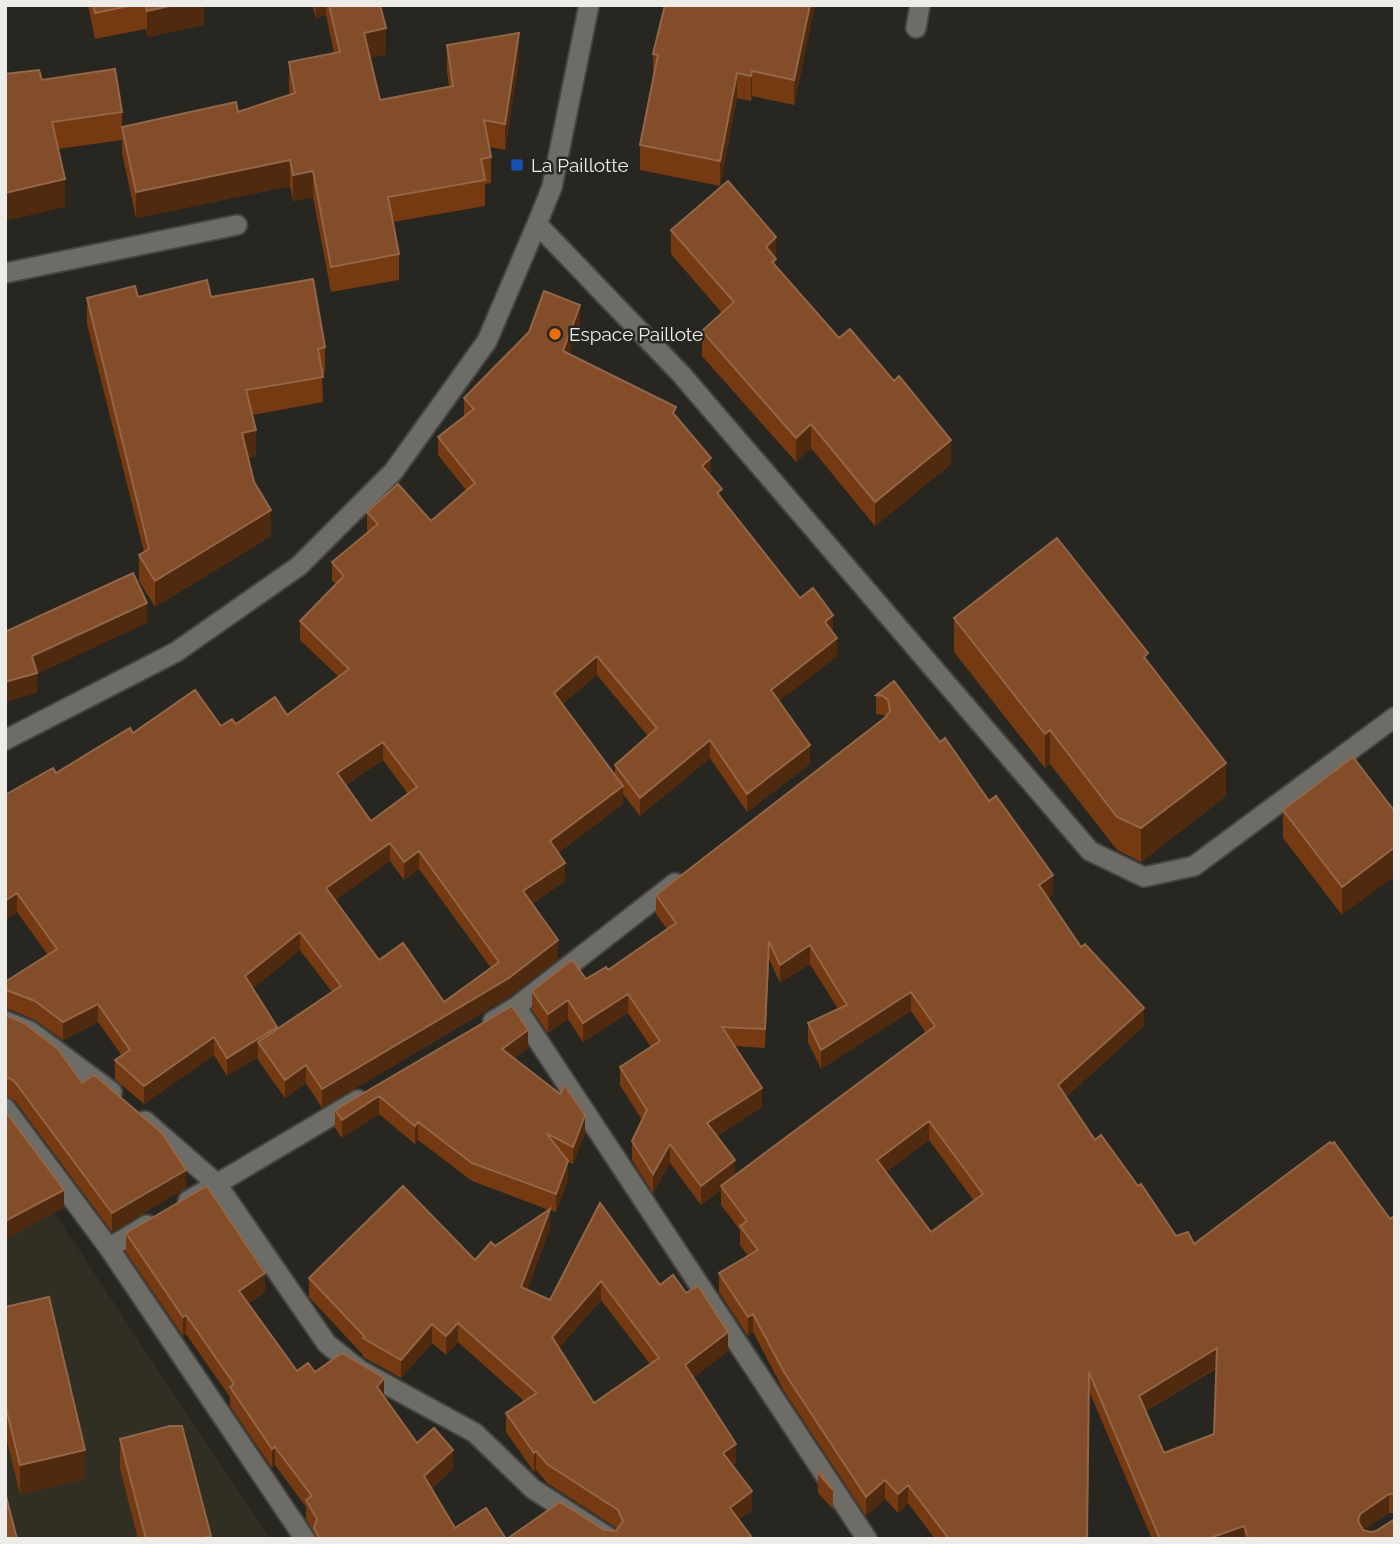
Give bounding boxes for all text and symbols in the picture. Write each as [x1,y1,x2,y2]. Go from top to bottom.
place label: La Paillotte [531,154,629,176]
marker: La Paillotte [509,157,525,173]
place label: Espace Paillote [569,323,703,345]
marker: Espace Paillote [547,326,563,342]

